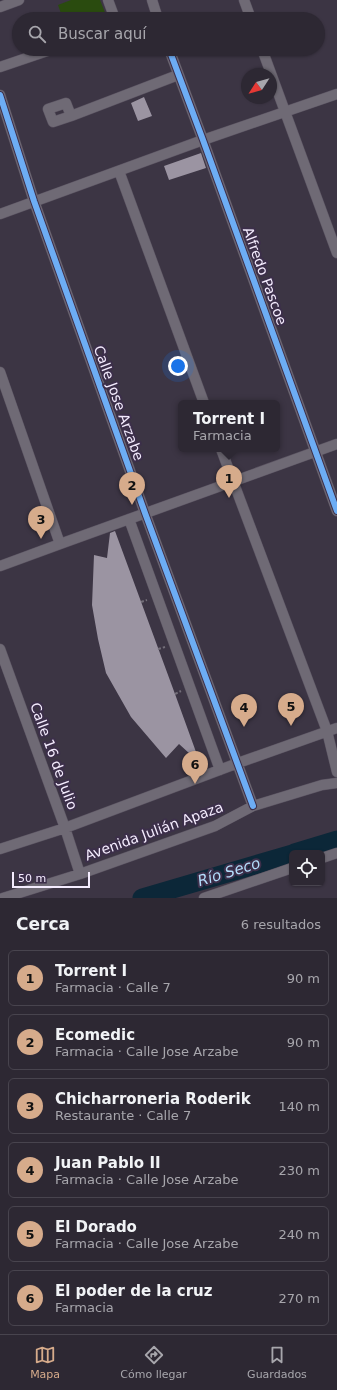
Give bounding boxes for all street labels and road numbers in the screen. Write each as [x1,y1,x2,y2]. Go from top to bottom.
street label: Alfredo Pascoe [240,225,290,327]
street label: Calle Jose Arzabe [91,343,147,463]
street label: Calle 16 de Julio [27,700,81,812]
street label: Avenida Julián Apaza [83,799,225,863]

